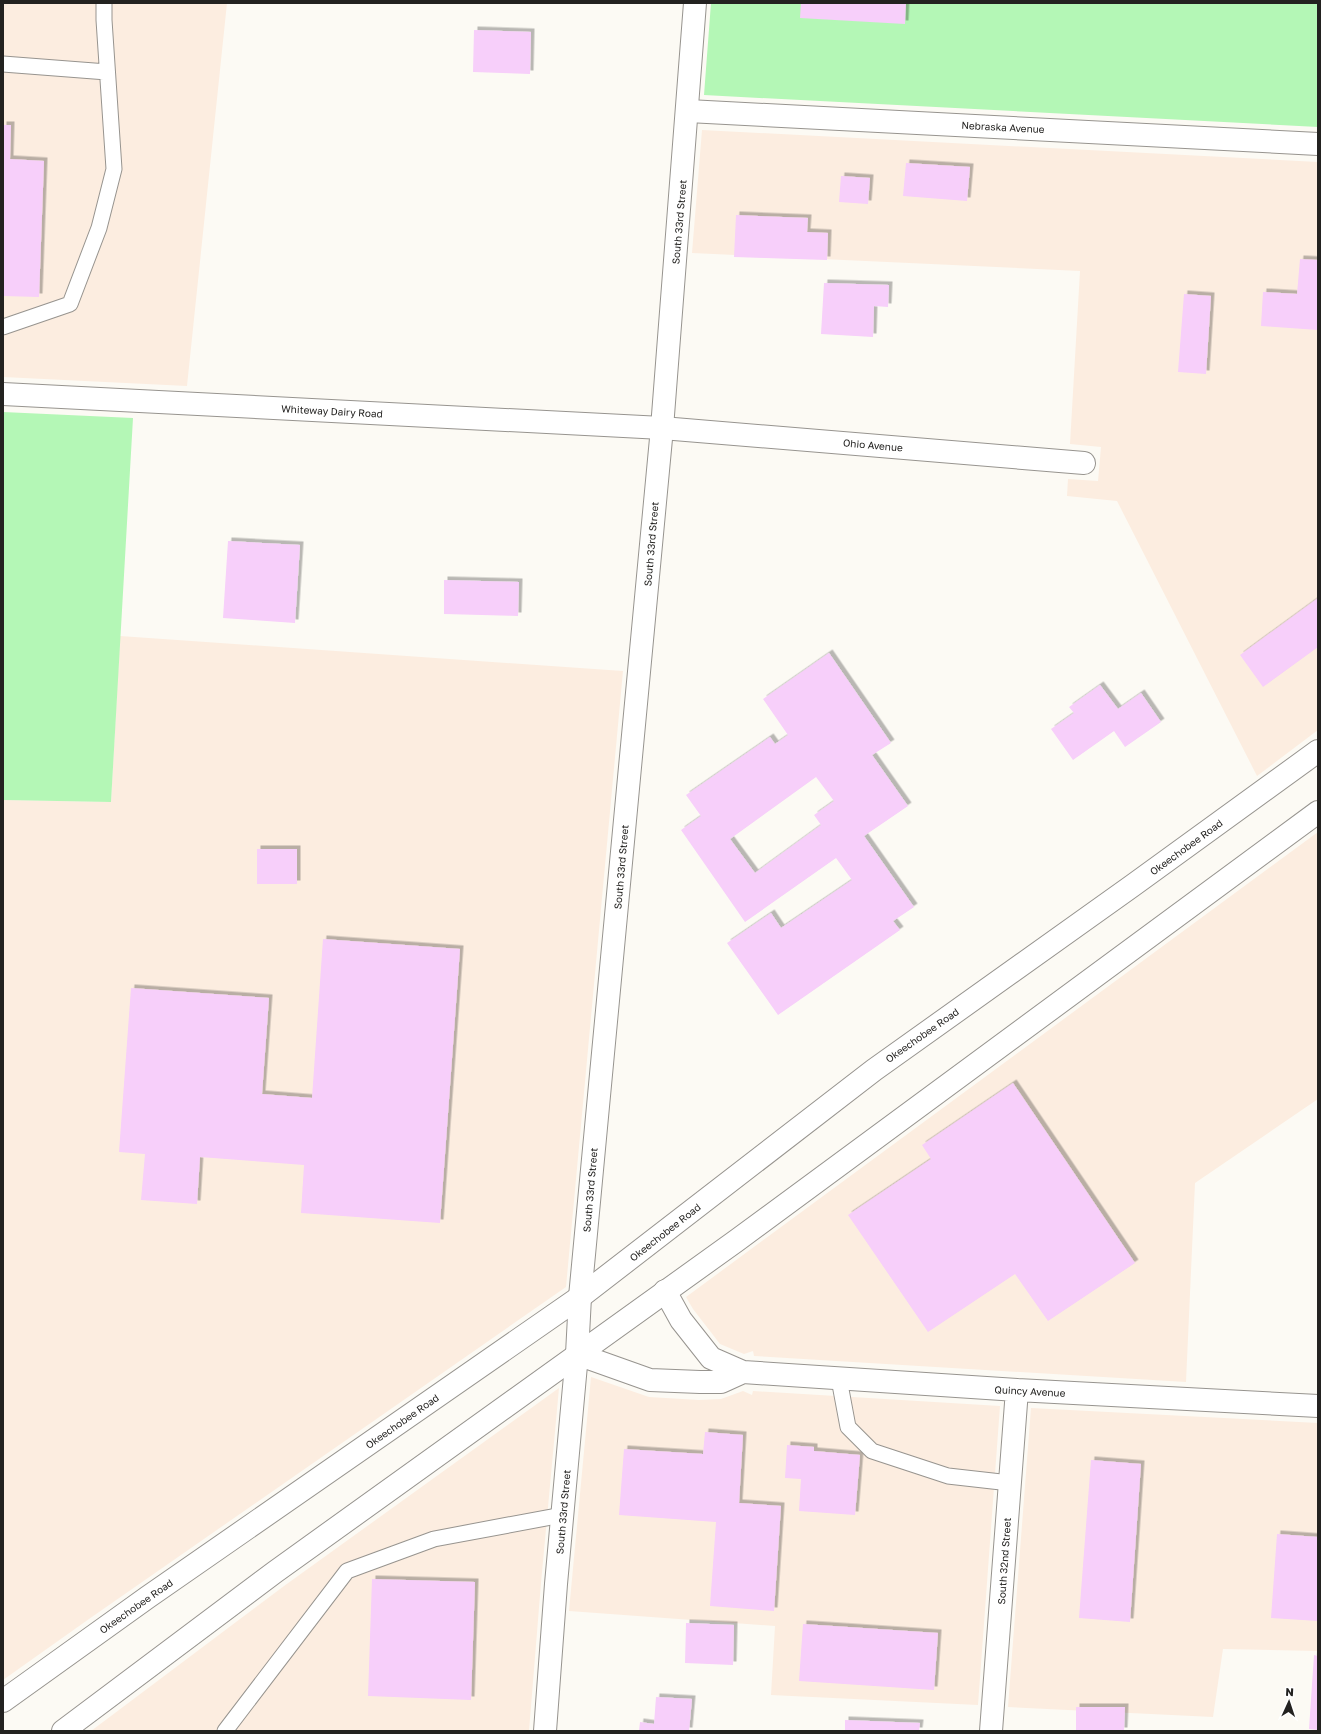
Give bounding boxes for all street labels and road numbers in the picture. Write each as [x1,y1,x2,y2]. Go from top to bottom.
street label: Nebraska Avenue [961,119,1045,135]
street label: South 33rd Street [669,179,689,265]
street label: Whiteway Dairy Road [281,402,383,420]
street label: Ohio Avenue [843,436,904,454]
street label: South 33rd Street [641,501,661,587]
street label: Okeechobee Road [1147,817,1225,877]
street label: South 33rd Street [611,824,631,910]
street label: Okeechobee Road [883,1005,961,1065]
street label: South 33rd Street [580,1147,600,1233]
street label: Okeechobee Road [627,1201,703,1263]
street label: Quincy Avenue [994,1383,1066,1399]
street label: Okeechobee Road [363,1391,441,1451]
street label: South 33rd Street [553,1469,573,1555]
street label: South 32nd Street [995,1517,1013,1605]
street label: Okeechobee Road [97,1576,175,1636]

